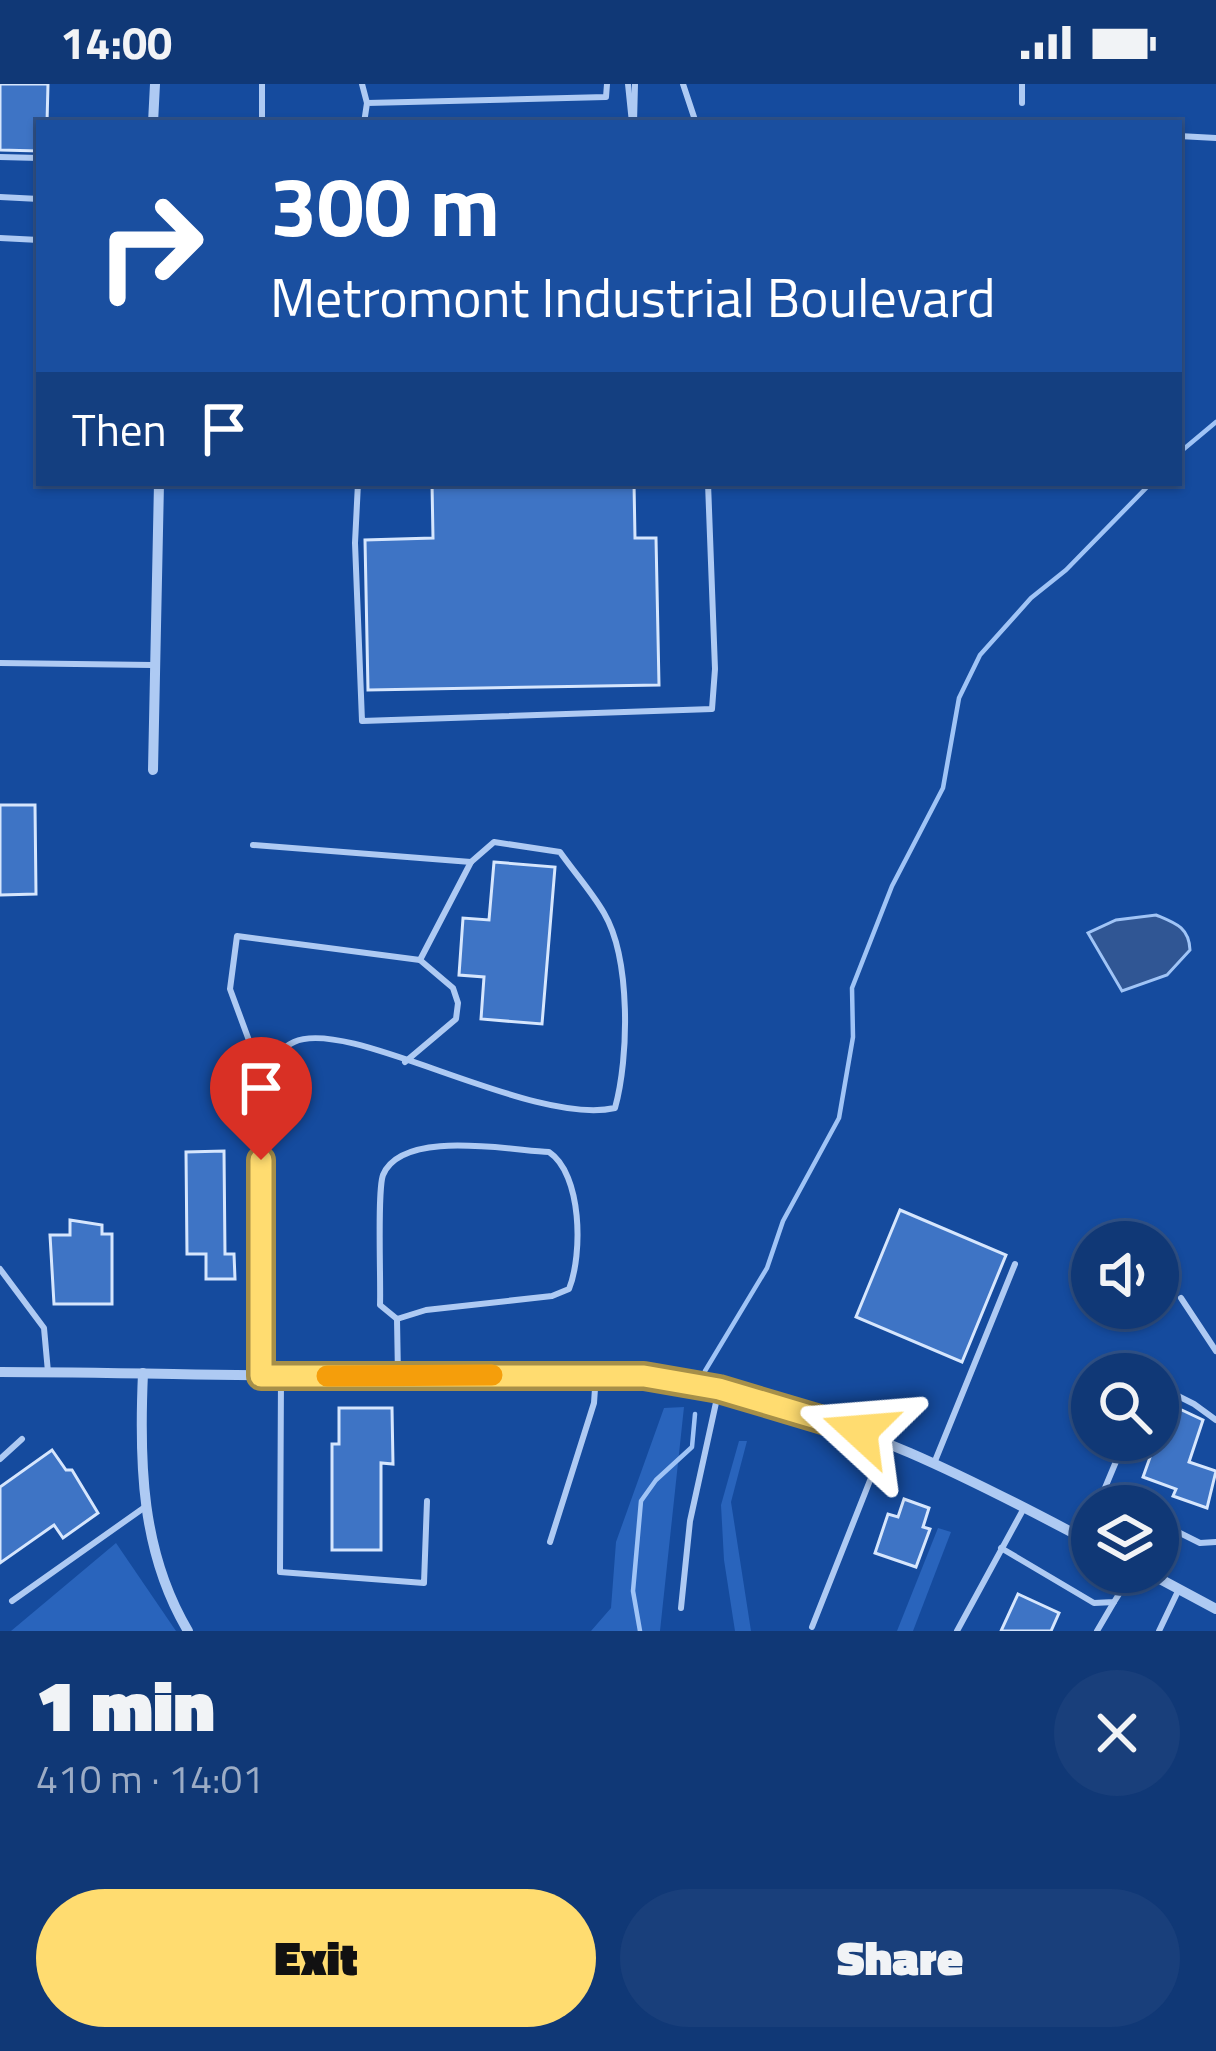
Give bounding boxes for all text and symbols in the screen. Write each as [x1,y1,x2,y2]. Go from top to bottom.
text: 14:00 [60,8,172,76]
text: 300 m [270,141,500,269]
icon: right [72,168,228,324]
text: Metromont Industrial Boulevard [270,256,996,338]
text: Then [72,395,167,463]
icon: arrive [191,396,257,462]
pin [210,1037,312,1160]
icon: arrive [228,1055,294,1121]
map controls [1071,1221,1179,1593]
button: sound [1071,1221,1179,1329]
button: search [1071,1353,1179,1461]
position arrow [797,1368,923,1494]
button: layers [1071,1485,1179,1593]
text: 1 min [36,1649,215,1759]
button: close [1054,1670,1180,1796]
text: 410 m · 14:01 [36,1749,264,1808]
button: Exit [36,1889,596,2027]
button: Share [620,1889,1180,2027]

